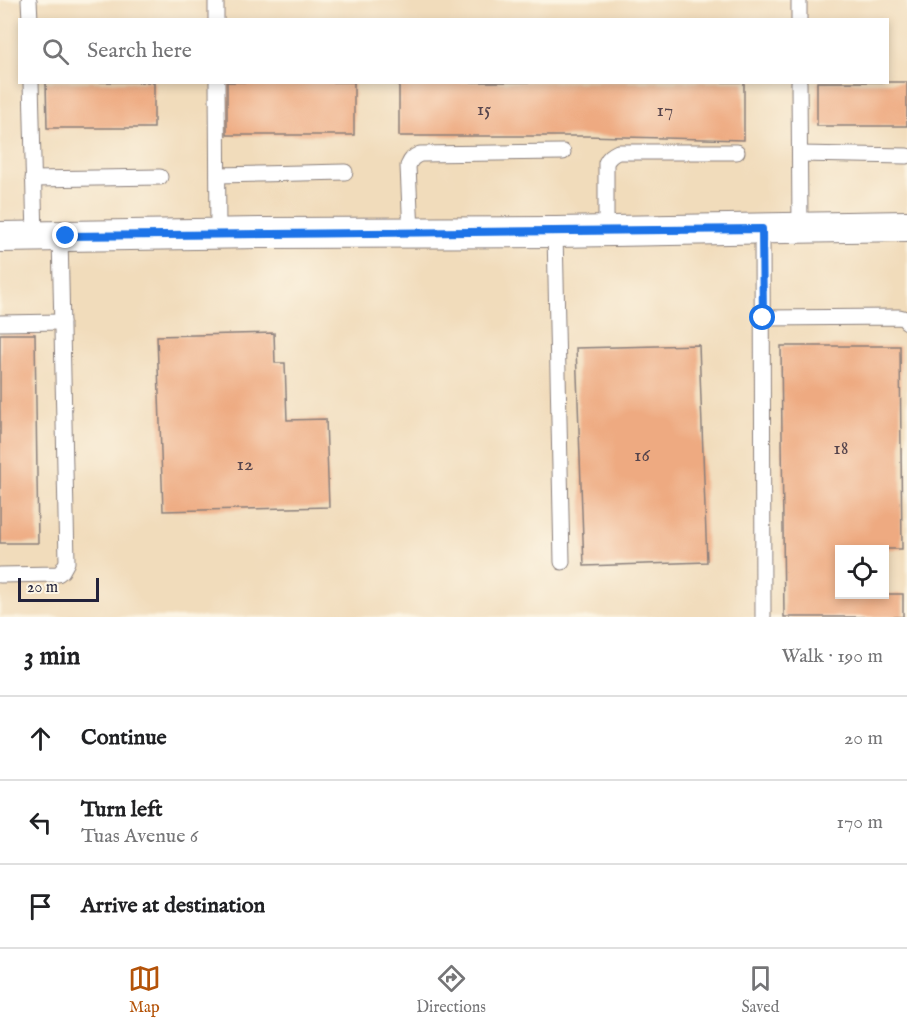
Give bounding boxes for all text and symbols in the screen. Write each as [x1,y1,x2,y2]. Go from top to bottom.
search box [18,18,889,84]
icon: search [39,35,72,68]
text: Search here [87,37,192,65]
house number: 15 [477,97,491,122]
house number: 17 [657,98,673,123]
route end [52,222,78,248]
route start [749,304,775,330]
house number: 18 [833,436,849,461]
house number: 16 [634,443,651,468]
house number: 12 [237,452,253,477]
map controls [835,545,889,599]
button: locate [835,545,889,599]
scale bar [18,575,99,602]
text: 20 m [27,578,58,598]
text: 3 min [24,640,80,673]
text: Walk · 190 m [781,644,883,669]
icon: ahead [24,722,57,755]
text: Continue [81,724,167,752]
text: 20 m [844,726,883,751]
text: Turn left [81,796,163,824]
icon: left [24,806,57,839]
text: 170 m [837,810,883,835]
text: Tuas Avenue 6 [81,824,198,849]
icon: arrive [24,890,57,923]
text: Arrive at destination [81,892,265,920]
tab: Map [128,962,161,1018]
tab: Directions [416,962,486,1018]
tab: Saved [741,962,779,1018]

